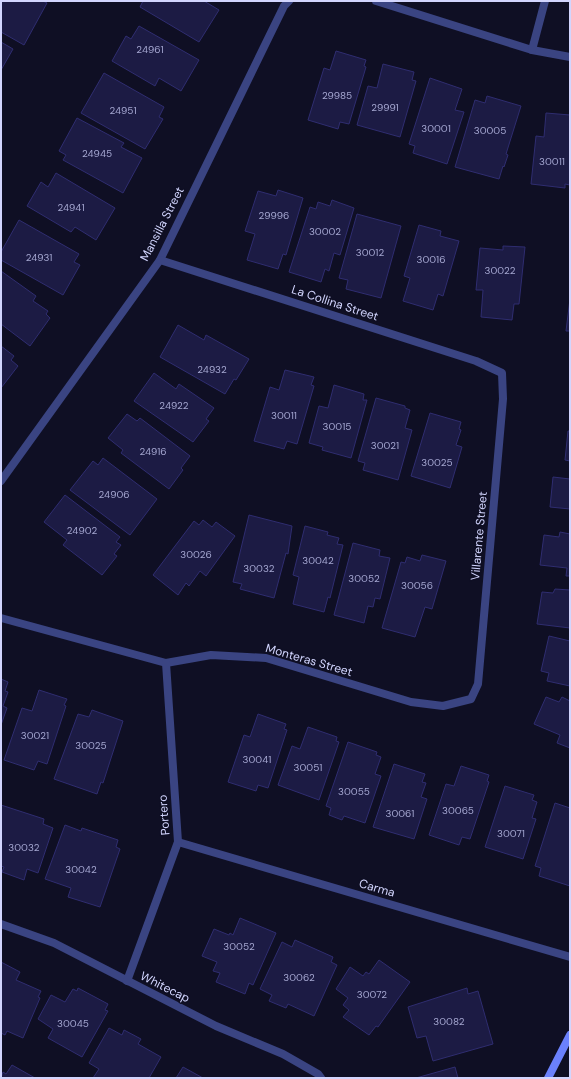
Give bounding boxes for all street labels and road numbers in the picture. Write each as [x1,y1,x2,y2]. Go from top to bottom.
street label: Mansilla Street [136,184,188,264]
street label: La Collina Street [289,281,381,325]
street label: Villarente Street [467,491,491,581]
street label: Monteras Street [264,640,355,680]
street label: Portero [155,794,173,836]
street label: Carma [357,875,397,901]
street label: Whitecap [137,968,193,1006]

